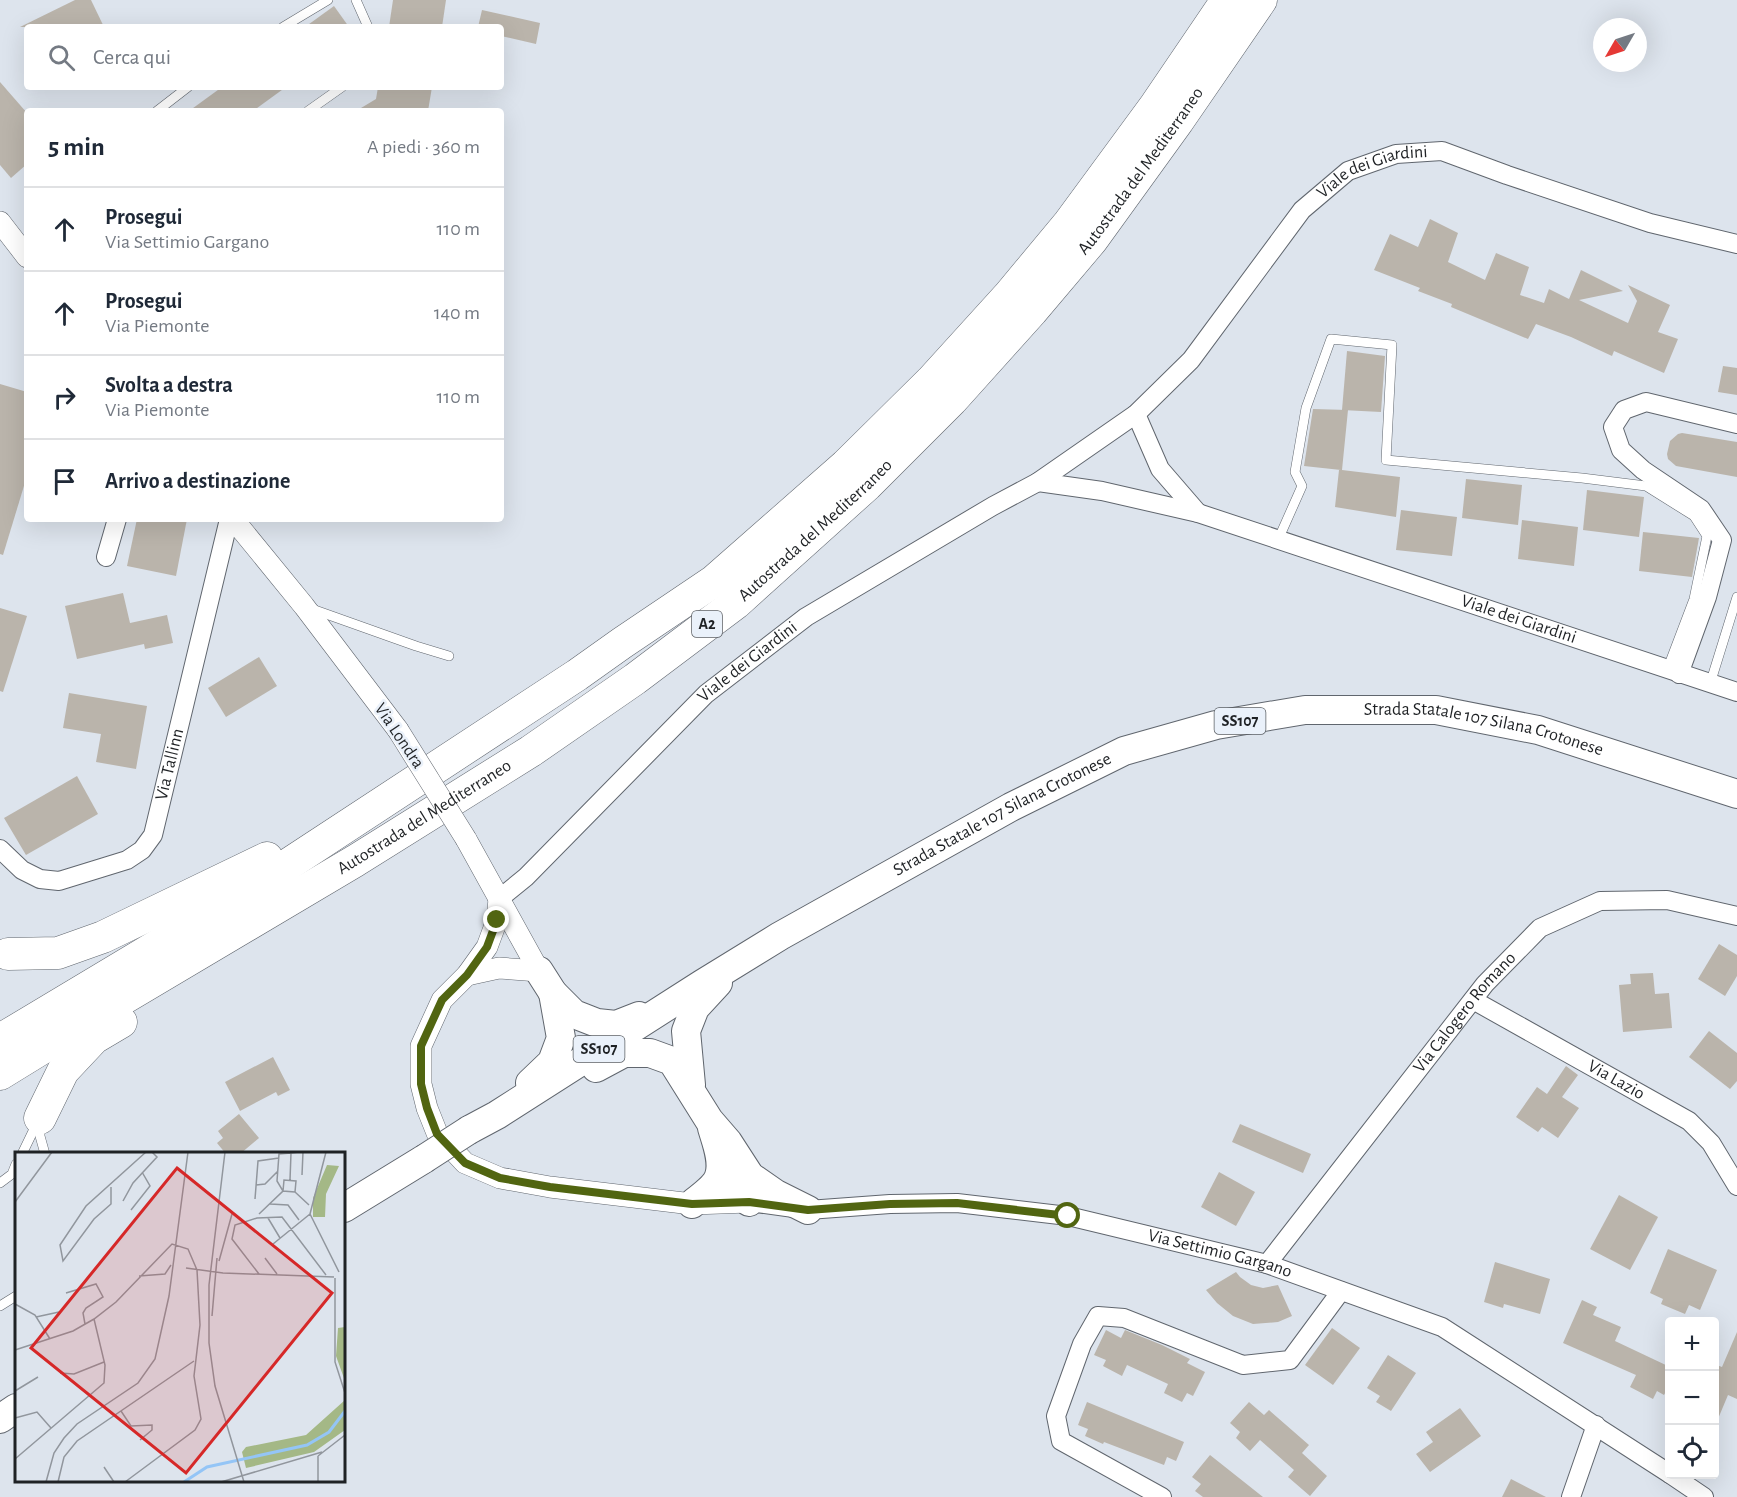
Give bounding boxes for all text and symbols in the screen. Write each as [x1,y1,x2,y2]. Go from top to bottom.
north arrow [1593,18,1647,72]
search box [24,24,504,90]
icon: search [45,41,78,74]
text: Cerca qui [93,46,171,68]
street label: Autostrada del Mediterraneo [1075,84,1207,258]
text: 5 min [48,134,105,160]
text: A piedi · 360 m [367,137,480,157]
street label: Viale dei Giardini [1314,143,1428,202]
text: Prosegui [105,206,182,228]
icon: ahead [48,213,81,246]
text: 110 m [436,219,480,239]
text: Via Settimio Gargano [105,232,269,252]
text: Prosegui [105,290,182,312]
icon: ahead [48,297,81,330]
text: 140 m [434,303,480,323]
text: Via Piemonte [105,316,209,336]
text: Svolta a destra [105,374,233,396]
icon: right [48,381,81,414]
text: 110 m [436,387,480,407]
text: Via Piemonte [105,400,209,420]
street label: Autostrada del Mediterraneo [735,456,896,605]
icon: arrive [48,465,81,498]
text: Arrivo a destinazione [105,470,290,492]
street label: Viale dei Giardini [1459,592,1578,647]
road number: A2 [692,611,722,637]
street label: Viale dei Giardini [694,618,801,706]
street label: Via Londra [371,700,427,772]
street label: Strada Statale 107 Silana Crotonese [1364,701,1605,759]
road number: SS107 [1214,708,1266,734]
street label: Via Tallinn [153,727,187,802]
street label: Strada Statale 107 Silana Crotonese [890,750,1114,880]
street label: Autostrada del Mediterraneo [334,756,515,878]
route end [483,906,509,932]
street label: Via Calogero Romano [1410,949,1520,1076]
road number: SS107 [574,1036,624,1062]
street label: Via Lazio [1585,1057,1648,1103]
inset map [15,1152,345,1482]
route start [1054,1202,1080,1228]
street label: Via Settimio Gargano [1146,1227,1295,1281]
map controls [1665,1317,1719,1479]
button: + [1665,1317,1719,1371]
button: − [1665,1371,1719,1425]
button: locate [1665,1425,1719,1479]

